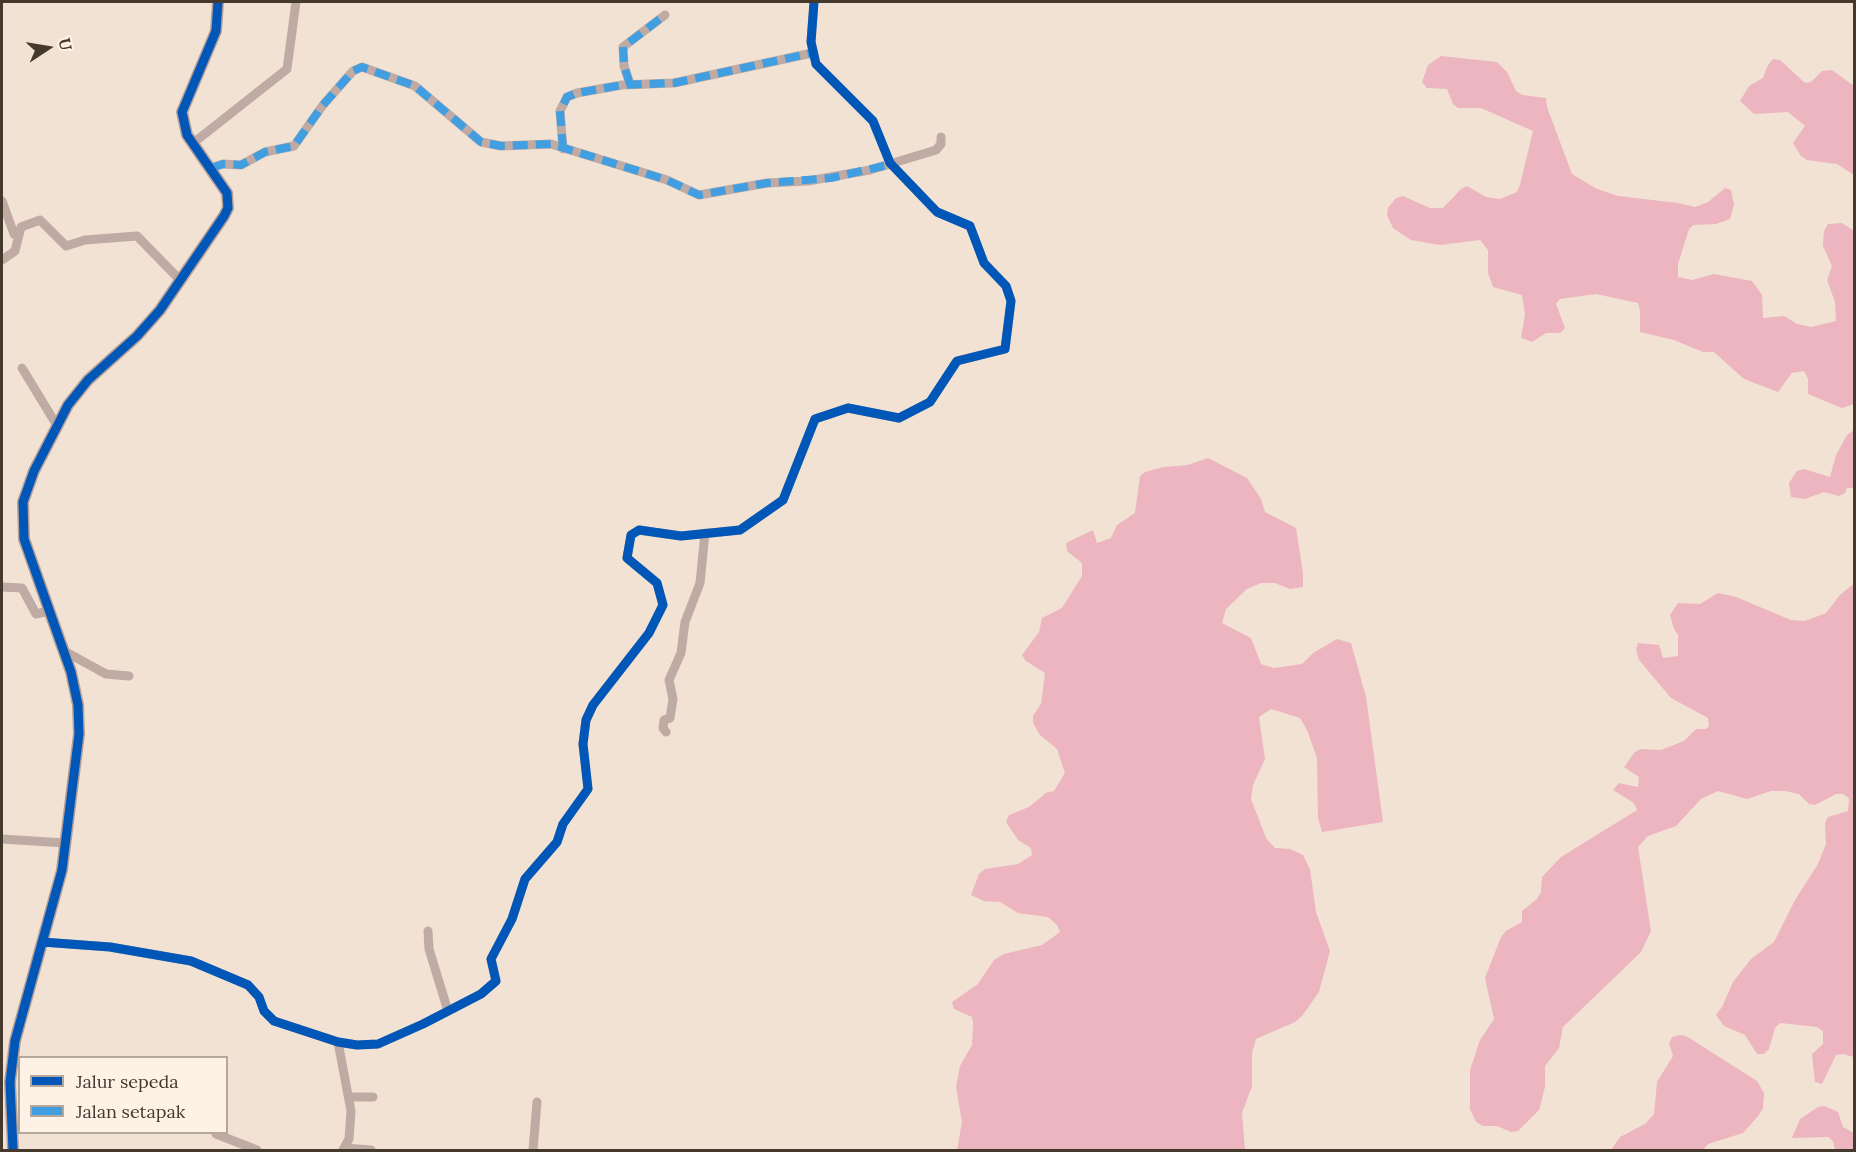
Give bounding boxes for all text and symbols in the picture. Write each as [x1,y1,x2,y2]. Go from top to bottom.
north arrow [18,18,78,78]
text: U [55,36,77,52]
legend [18,1056,228,1134]
text: Jalur sepeda [76,1070,178,1093]
text: Jalan setapak [76,1100,186,1123]

